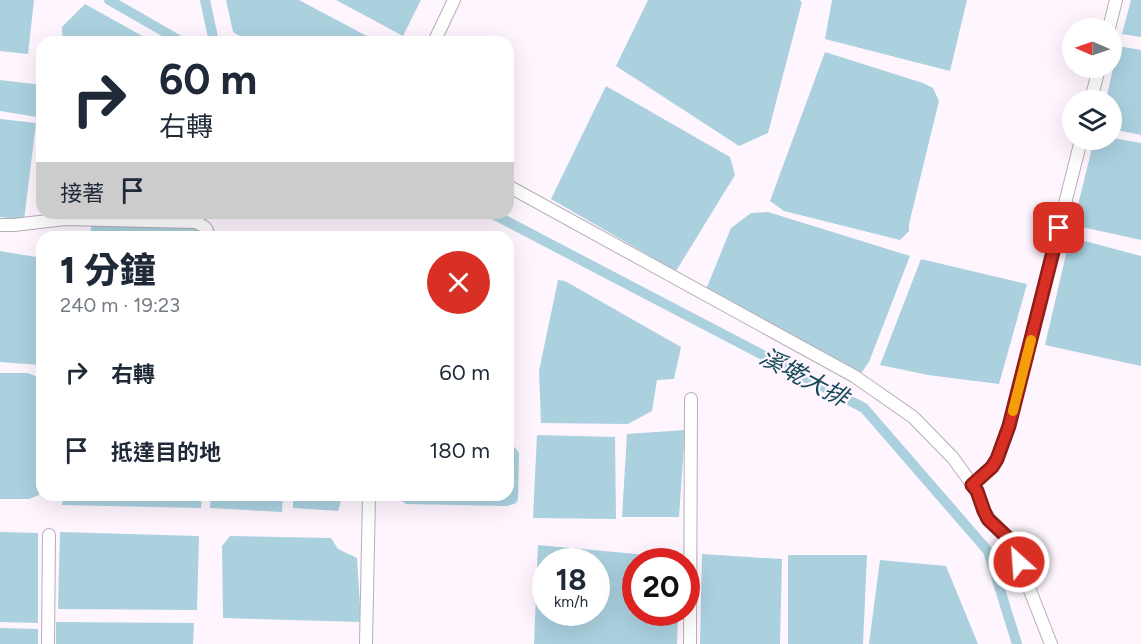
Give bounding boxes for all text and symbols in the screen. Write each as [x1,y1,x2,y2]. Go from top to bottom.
north arrow [1062,18,1122,78]
map controls [1062,18,1122,150]
text: 60 m [159,54,257,105]
icon: right [60,60,138,138]
button: layers [1062,90,1122,150]
text: 右轉 [159,110,213,143]
icon: arrive [116,174,149,207]
text: 接著 [60,180,104,207]
pin [1033,202,1084,253]
icon: arrive [1042,211,1075,244]
text: 1 分鐘 [60,249,156,292]
button: close [427,251,490,314]
text: 240 m · 19:23 [60,293,180,317]
water label: 溪墘大排 [755,342,856,414]
icon: right [60,356,93,389]
text: 60 m [439,359,490,386]
text: 右轉 [111,361,155,388]
icon: arrive [60,434,93,467]
text: 180 m [429,437,490,464]
text: 抵達目的地 [111,439,221,466]
position arrow [987,530,1051,594]
speed limit sign: 20 [622,548,700,626]
text: 18 [555,561,587,598]
text: km/h [554,593,588,611]

